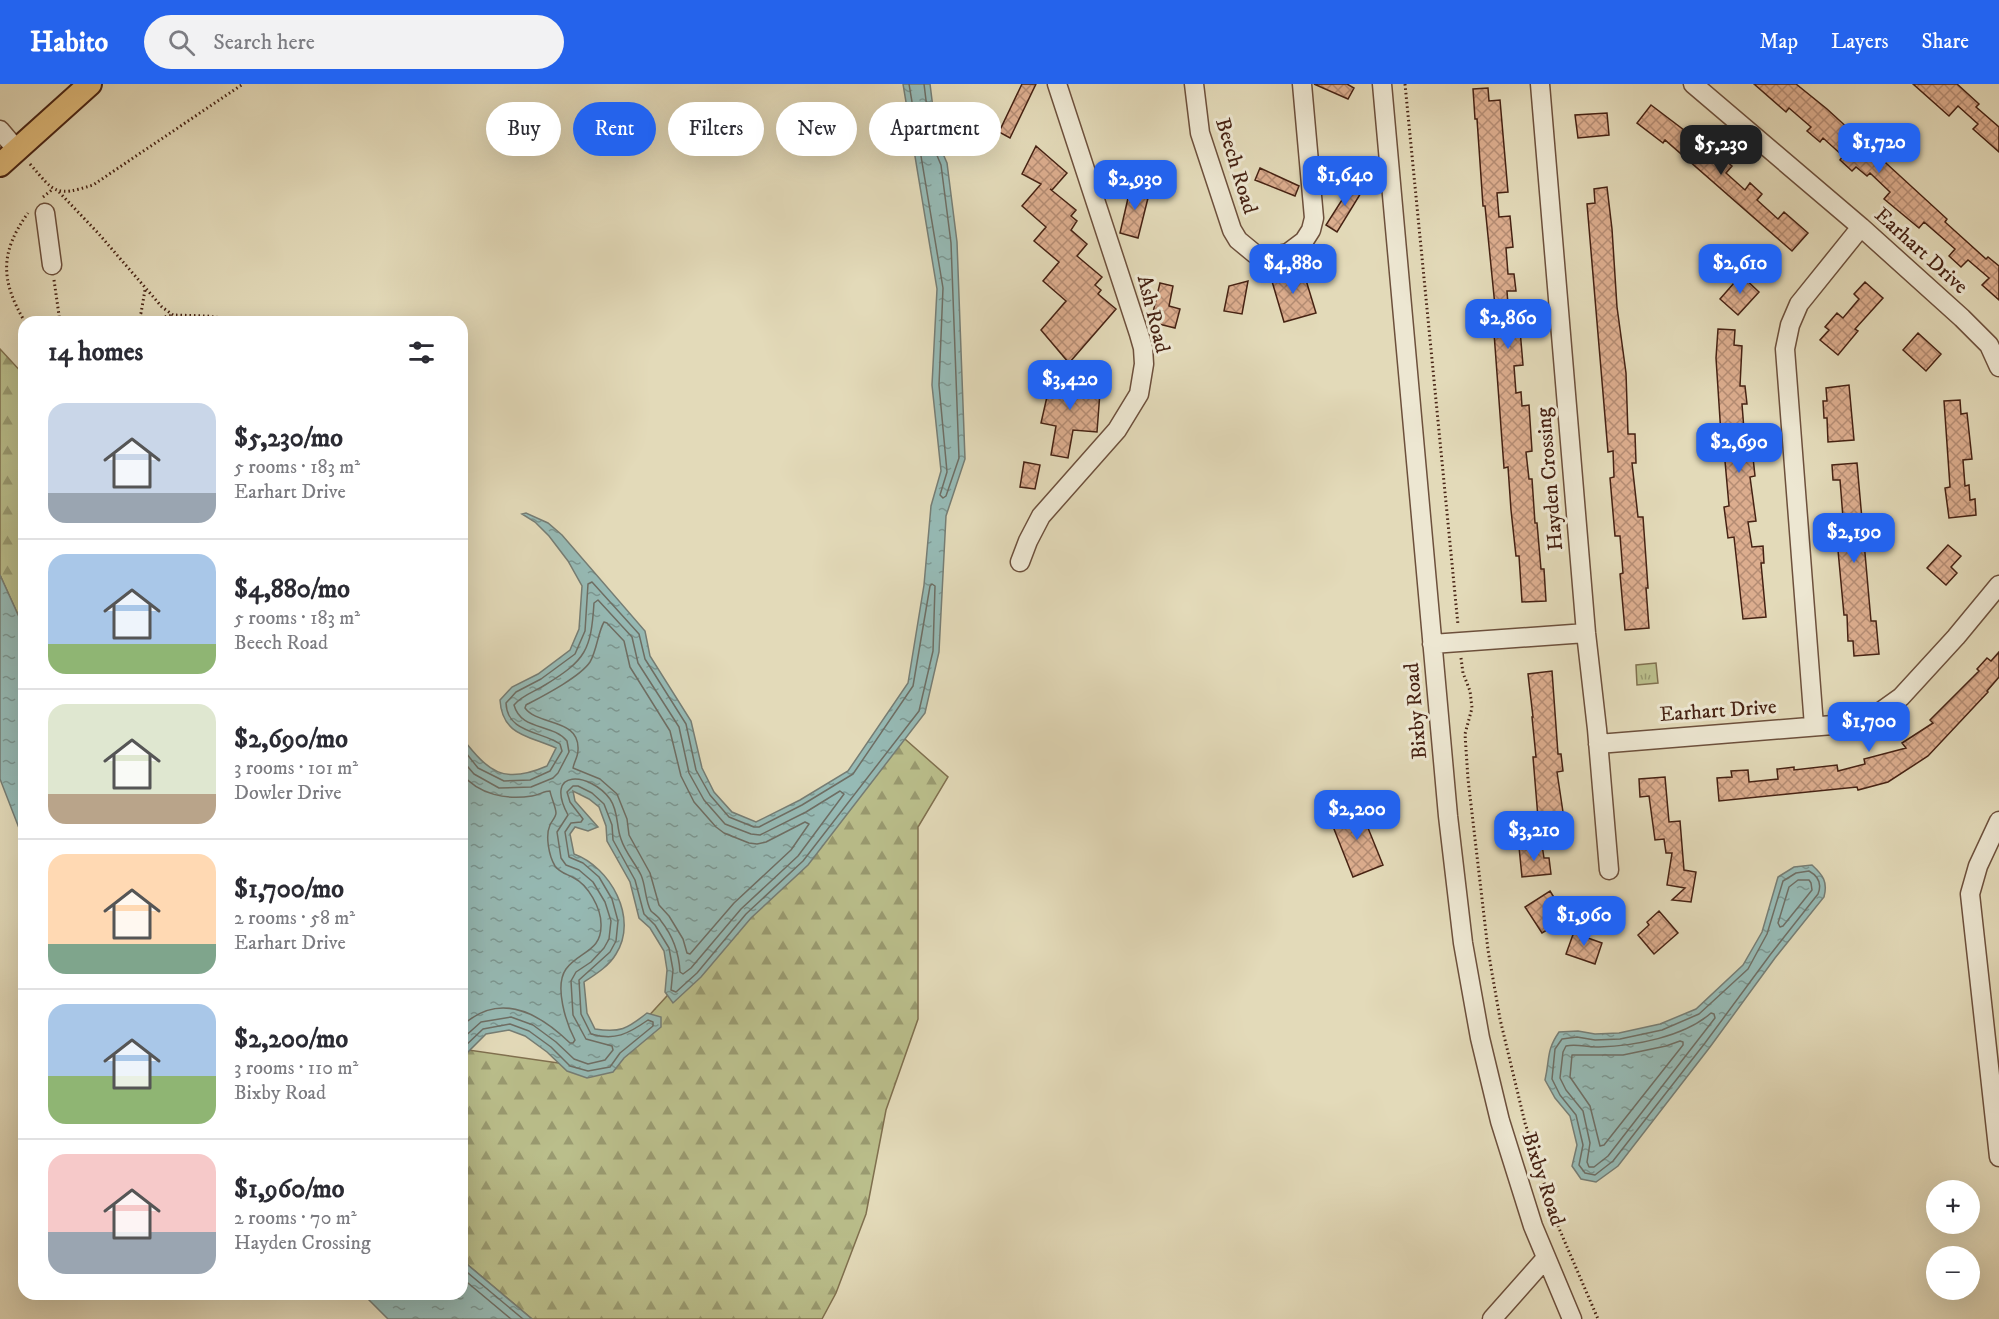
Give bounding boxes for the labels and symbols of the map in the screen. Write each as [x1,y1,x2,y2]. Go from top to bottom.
street label: Beech Road [1209,115,1263,217]
pin: $1,720 [1830,123,1928,174]
pin: $5,230 [1672,125,1770,176]
pin: $1,640 [1296,156,1394,207]
pin: $2,930 [1086,160,1184,211]
street label: Earhart Drive [1869,202,1973,300]
pin: $4,880 [1244,244,1342,295]
pin: $2,610 [1691,244,1789,295]
street label: Ash Road [1131,272,1175,356]
pin: $2,860 [1459,299,1557,350]
pin: $3,420 [1021,360,1119,411]
street label: Hayden Crossing [1531,406,1569,552]
pin: $2,690 [1690,423,1788,474]
pin: $2,190 [1805,513,1903,564]
street label: Bixby Road [1399,661,1433,760]
street label: Earhart Drive [1659,694,1778,728]
pin: $1,700 [1820,702,1918,753]
pin: $2,200 [1308,790,1406,841]
pin: $3,210 [1485,811,1583,862]
pin: $1,960 [1535,896,1633,947]
street label: Bixby Road [1516,1129,1570,1229]

